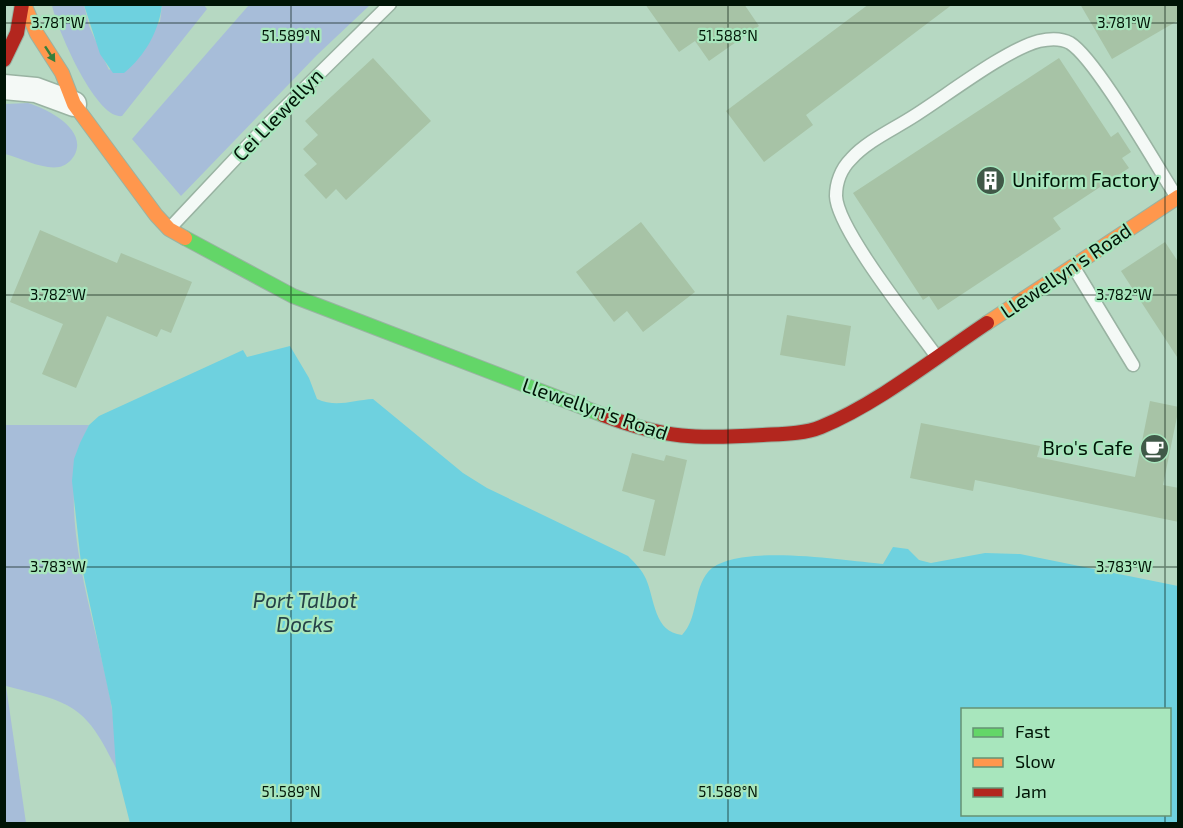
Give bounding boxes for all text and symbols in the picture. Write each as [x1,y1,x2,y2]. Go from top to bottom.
text: 3.781°W [31,13,85,31]
text: 3.781°W [1097,13,1151,31]
text: 51.589°N [261,26,321,44]
text: 51.588°N [698,26,758,44]
one-way arrow [44,46,55,62]
street label: Cei Llewellyn [227,63,327,166]
building icon: Uniform Factory [975,164,1007,196]
place label: Uniform Factory [1012,167,1160,191]
street label: Llewellyn's Road [996,218,1135,323]
text: 3.782°W [30,285,86,303]
text: 3.782°W [1096,285,1152,303]
street label: Llewellyn's Road [519,372,671,444]
cafe icon: Bro's Cafe [1138,432,1170,464]
place label: Bro's Cafe [1042,435,1133,459]
text: 3.783°W [30,557,86,575]
text: 3.783°W [1096,557,1152,575]
water label: Port Talbot Docks [253,587,357,636]
legend [961,708,1171,816]
text: Fast [1015,720,1050,742]
text: Slow [1015,750,1056,772]
text: Jam [1015,780,1047,802]
text: 51.589°N [261,782,321,800]
text: 51.588°N [698,782,758,800]

